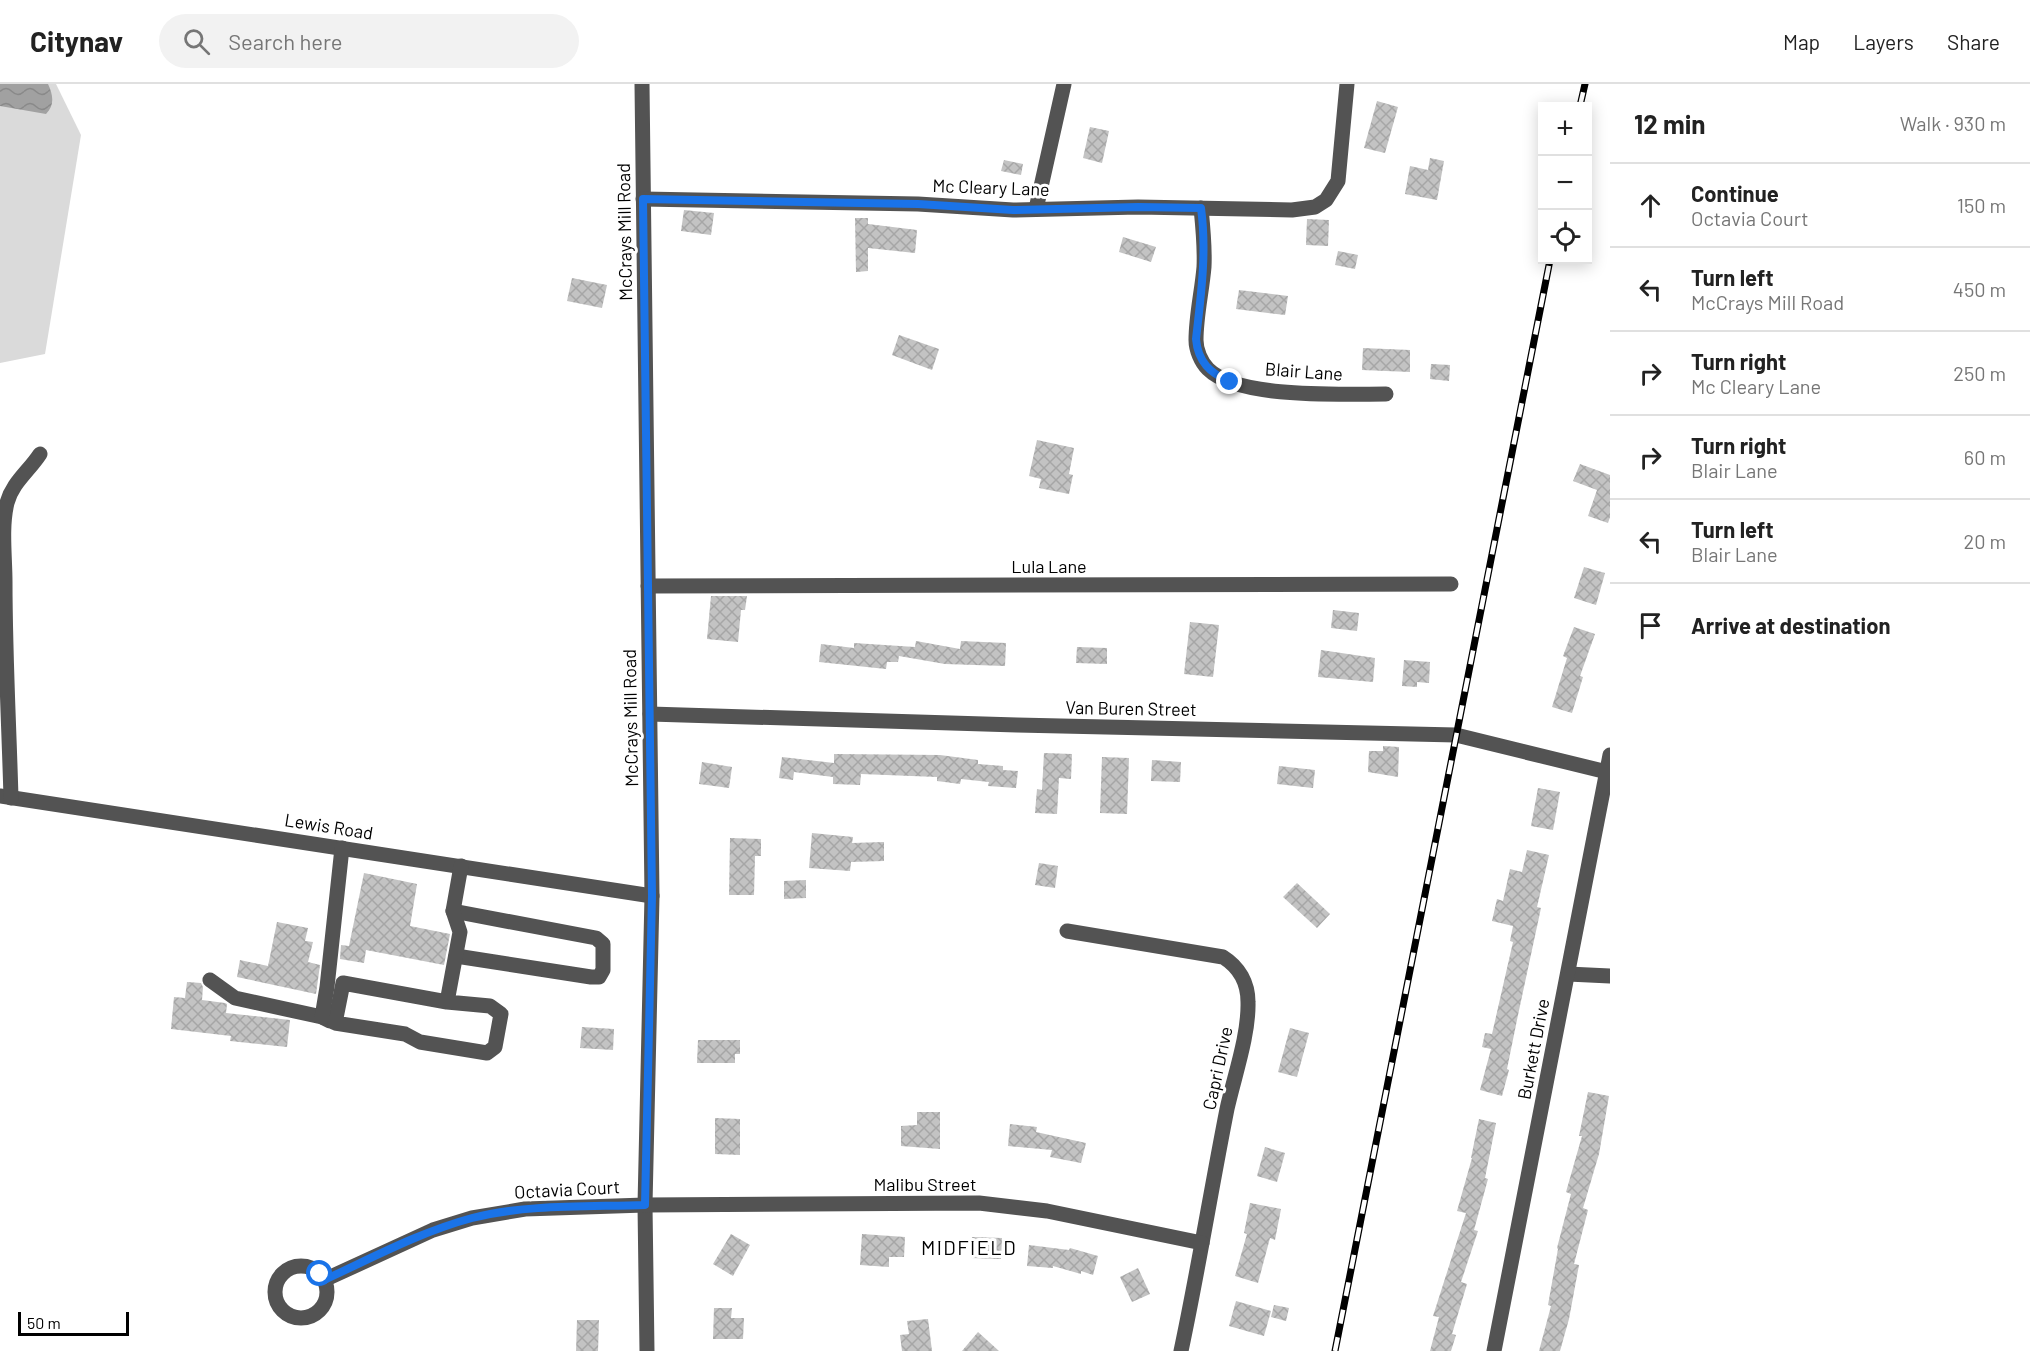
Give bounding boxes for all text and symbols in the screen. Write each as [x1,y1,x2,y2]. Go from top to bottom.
search box [159,14,579,68]
text: Citynav [30,24,123,58]
icon: search [180,25,213,58]
text: Search here [228,28,343,54]
text: Map [1783,29,1820,54]
text: Layers [1853,29,1914,54]
text: Share [1947,29,2000,54]
map controls [1538,102,1592,264]
button: + [1538,102,1592,156]
text: 12 min [1634,108,1706,139]
text: Walk · 930 m [1900,111,2006,135]
button: − [1538,156,1592,210]
street label: McCrays Mill Road [612,163,636,301]
street label: Mc Cleary Lane [932,174,1050,200]
text: Continue [1691,180,1779,206]
icon: ahead [1634,189,1667,222]
text: 150 m [1957,193,2006,217]
text: Octavia Court [1691,206,1809,230]
button: locate [1538,210,1592,264]
text: Turn left [1691,264,1774,290]
icon: left [1634,273,1667,306]
text: 450 m [1953,277,2006,301]
text: McCrays Mill Road [1691,290,1844,314]
text: Turn right [1691,348,1786,374]
street label: Blair Lane [1264,357,1344,385]
icon: right [1634,357,1667,390]
text: 250 m [1953,361,2006,385]
route end [1216,368,1242,394]
text: Mc Cleary Lane [1691,374,1821,398]
text: Turn right [1691,432,1786,458]
icon: right [1634,441,1667,474]
text: 60 m [1964,445,2006,469]
text: Blair Lane [1691,458,1778,482]
text: Turn left [1691,516,1774,542]
icon: left [1634,525,1667,558]
text: 20 m [1963,529,2006,553]
text: Blair Lane [1691,542,1778,566]
street label: Lula Lane [1011,555,1087,577]
icon: arrive [1634,609,1667,642]
text: Arrive at destination [1691,612,1890,638]
street label: McCrays Mill Road [618,649,642,787]
street label: Van Buren Street [1065,696,1197,720]
street label: Lewis Road [283,808,375,844]
street label: Burkett Drive [1512,997,1554,1101]
street label: Capri Drive [1197,1024,1237,1112]
street label: Malibu Street [873,1173,977,1195]
street label: Octavia Court [514,1175,620,1203]
district label: MIDFIELD [921,1235,1017,1259]
route start [306,1260,332,1286]
scale bar [18,1309,129,1336]
text: 50 m [27,1313,61,1332]

